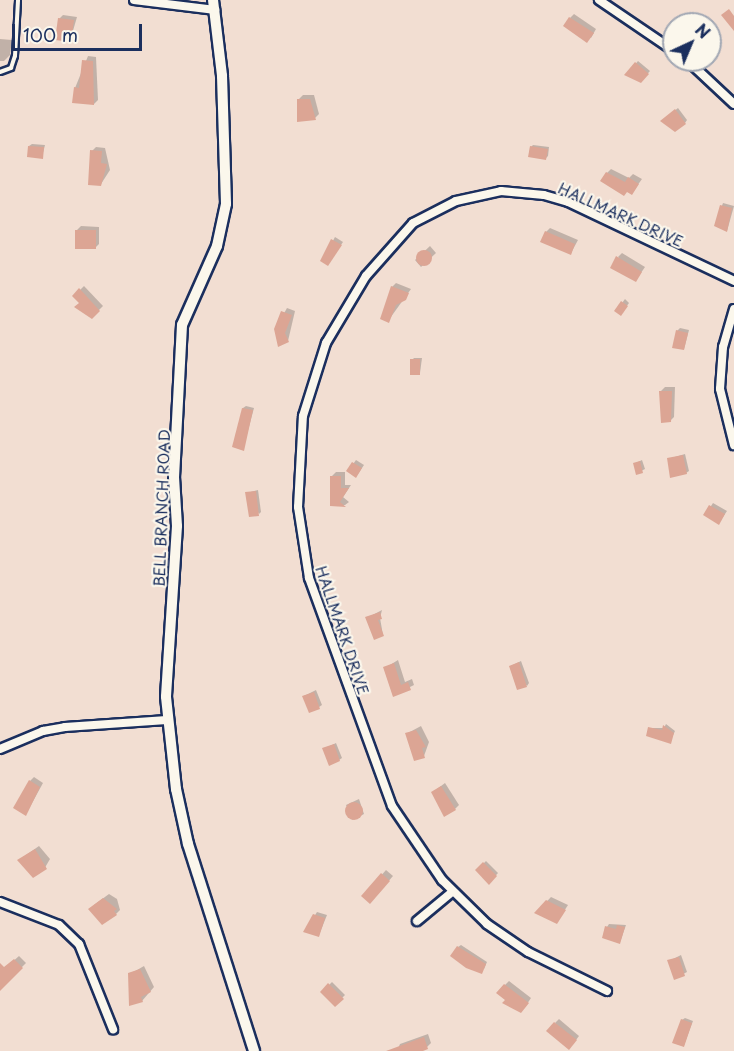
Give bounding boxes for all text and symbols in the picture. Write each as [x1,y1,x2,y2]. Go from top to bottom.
scale bar [15,12,146,50]
north arrow [662,12,722,72]
text: N [690,17,716,44]
text: 100 m [23,21,78,48]
street label: HALLMARK DRIVE [555,178,687,250]
street label: BELL BRANCH ROAD [149,428,173,588]
street label: HALLMARK DRIVE [312,562,374,698]

